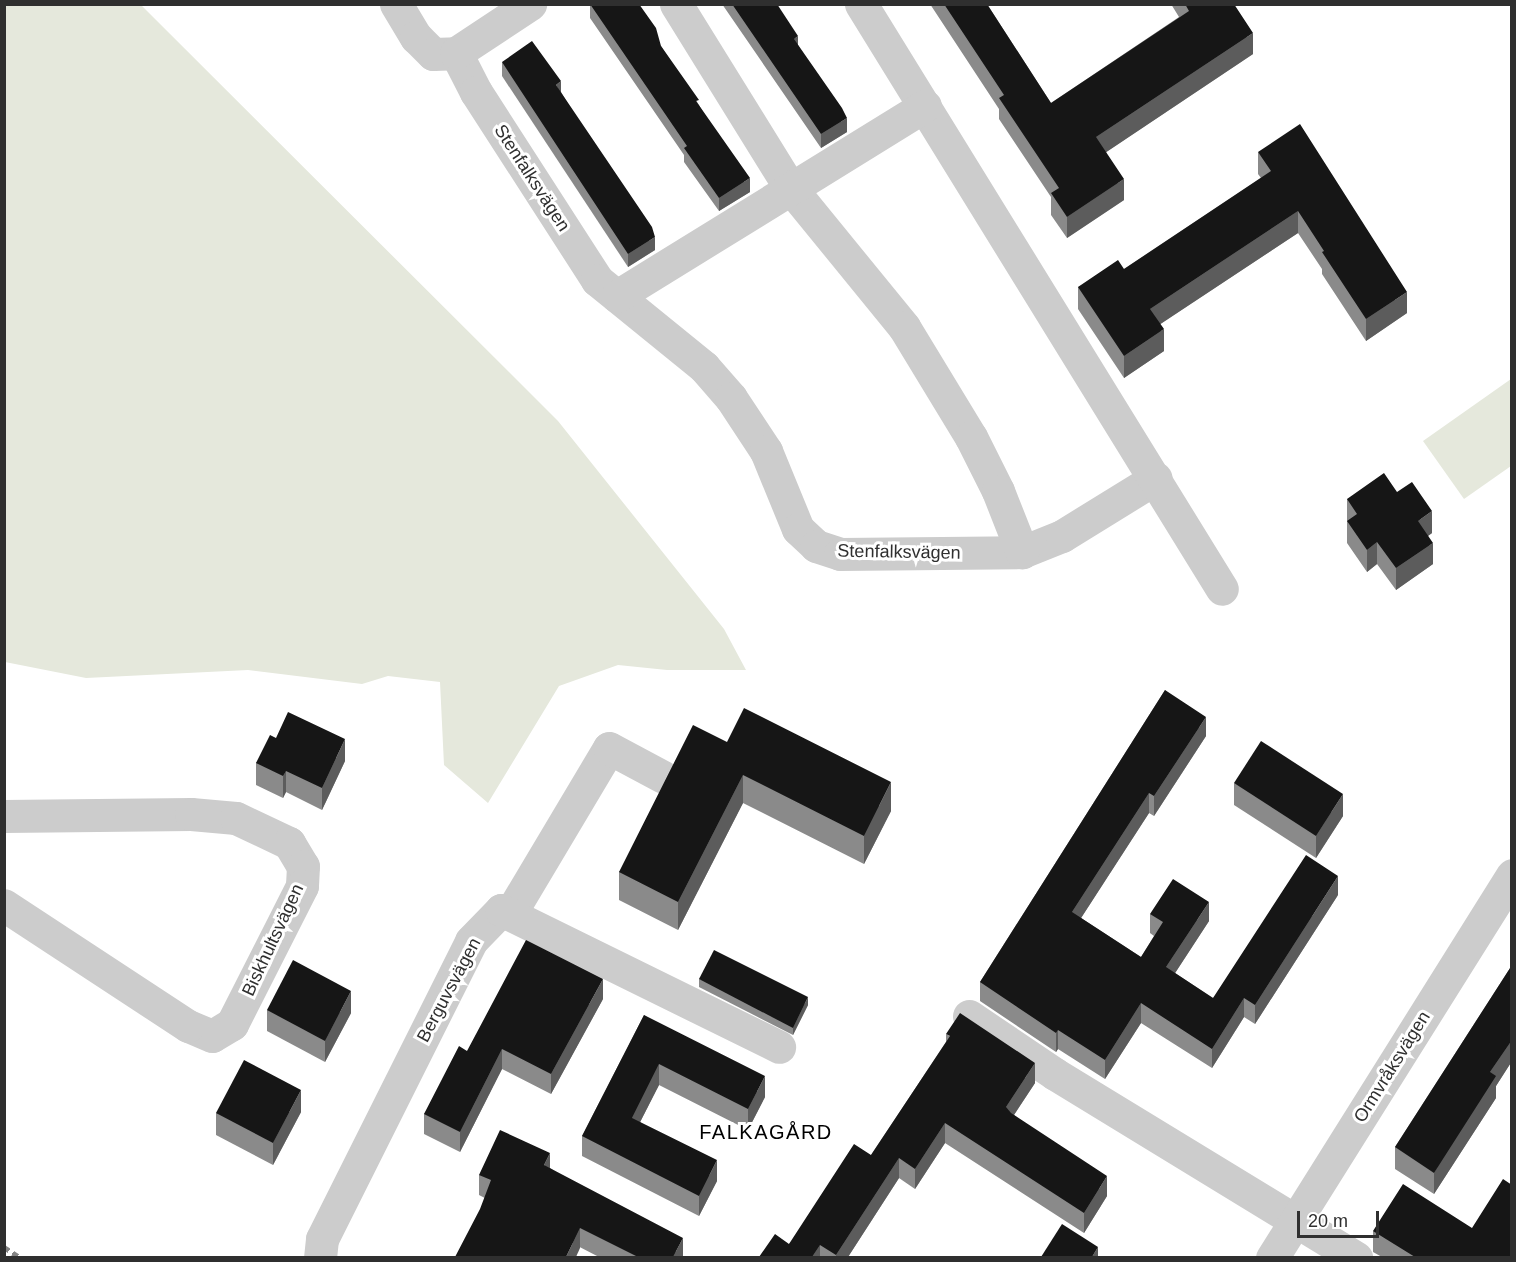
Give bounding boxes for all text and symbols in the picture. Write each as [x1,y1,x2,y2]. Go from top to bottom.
street label: Stenfalksvägen [489,121,575,235]
street label: Stenfalksvägen [837,540,961,564]
street label: Biskhultsvägen [238,881,308,999]
street label: Berguvsvägen [412,934,486,1046]
street label: Ormvråksvägen [1349,1007,1435,1127]
district label: FALKAGÅRD [699,1120,833,1144]
scale bar [1300,1199,1382,1237]
text: 20 m [1308,1211,1348,1231]

